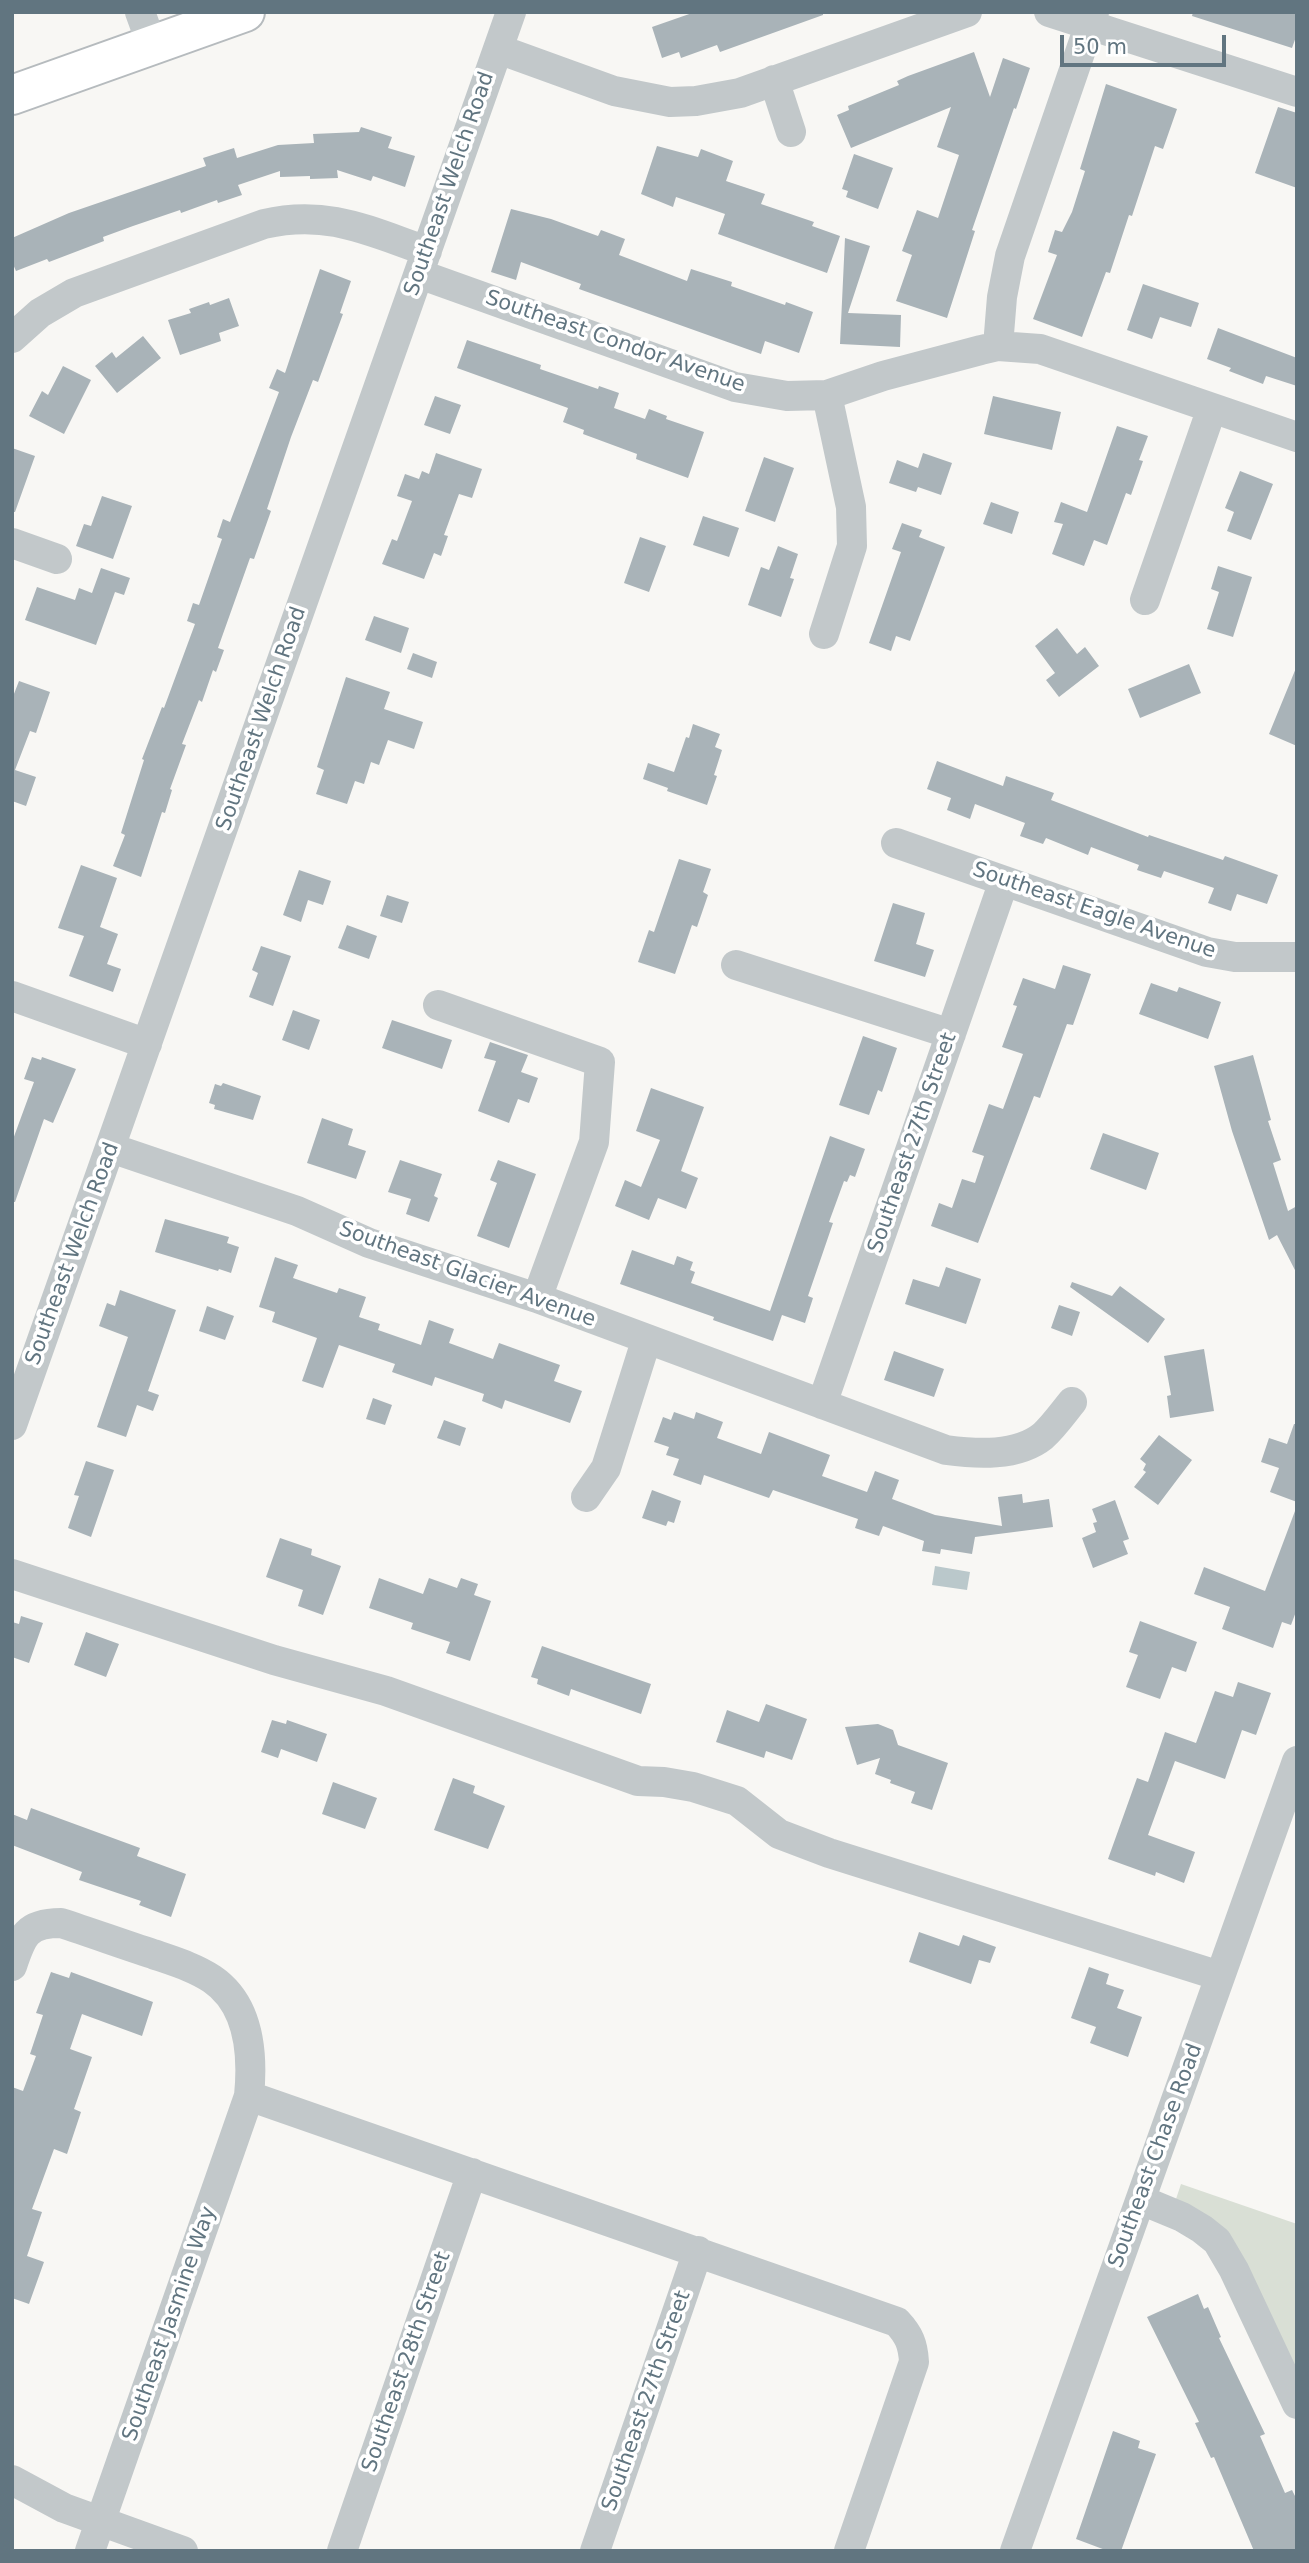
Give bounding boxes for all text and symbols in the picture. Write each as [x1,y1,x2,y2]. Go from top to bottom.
scale bar [1064,21,1230,65]
text: 50 m [1073,35,1127,59]
street label: Southeast Welch Road [400,69,500,299]
street label: Southeast Condor Avenue [482,286,748,398]
street label: Southeast Welch Road [212,604,312,834]
street label: Southeast Eagle Avenue [969,857,1219,965]
street label: Southeast 27th Street [863,1029,963,1257]
street label: Southeast Welch Road [21,1139,125,1369]
street label: Southeast Glacier Avenue [335,1217,599,1333]
street label: Southeast Chase Road [1104,2040,1208,2272]
street label: Southeast Jasmine Way [118,2203,222,2445]
street label: Southeast 28th Street [357,2248,457,2476]
street label: Southeast 27th Street [597,2287,697,2515]

